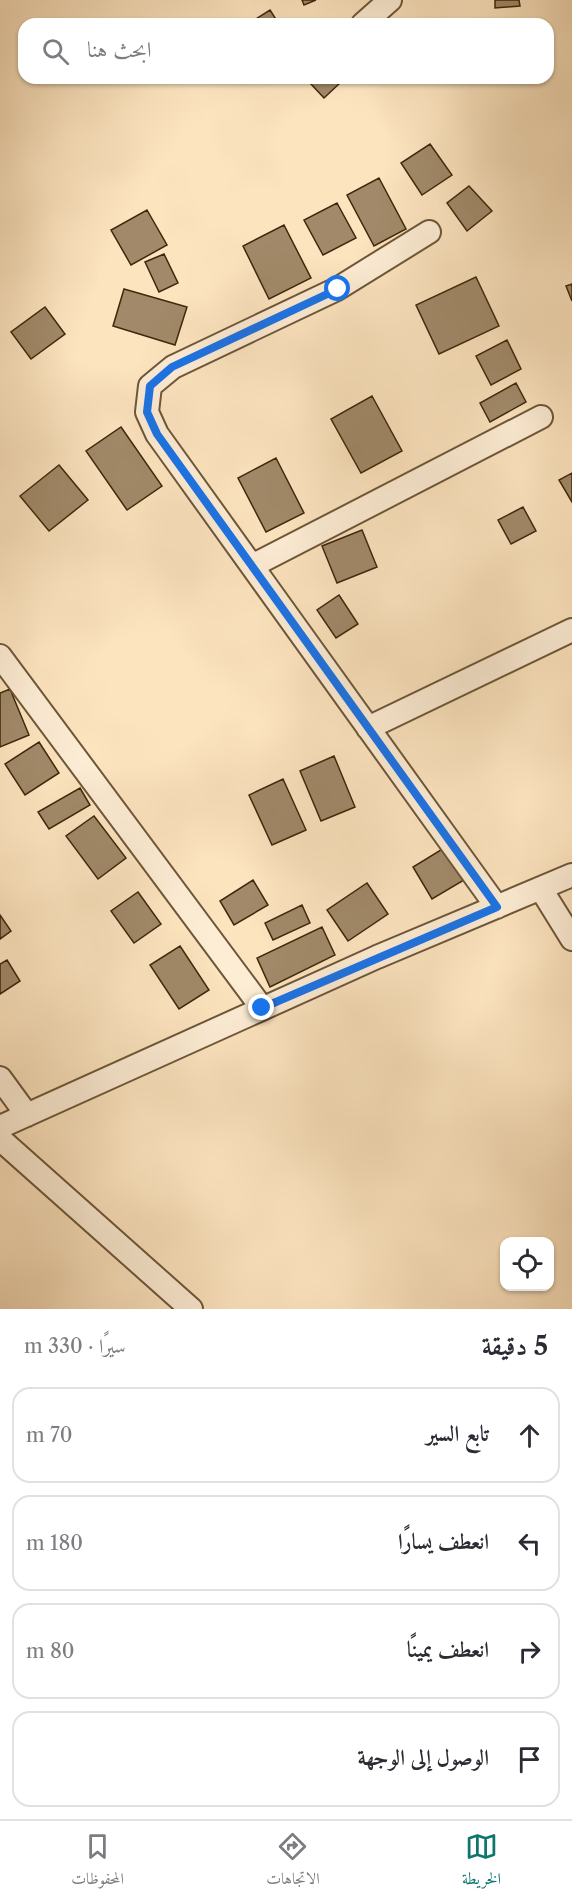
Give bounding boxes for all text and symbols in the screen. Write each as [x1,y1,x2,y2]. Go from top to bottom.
search box [18,18,554,84]
icon: search [39,35,72,68]
text: ابحث هنا [87,36,152,63]
route start [324,275,350,301]
route end [248,994,274,1020]
map controls [500,1237,554,1291]
button: locate [500,1237,554,1291]
text: 5 دقيقة [482,1330,548,1362]
text: سيرًا · 330 m [24,1334,126,1358]
icon: ahead [513,1419,546,1452]
text: تابع السير [426,1420,489,1447]
text: 70 m [26,1423,73,1447]
icon: left [513,1527,546,1560]
text: انعطف يسارًا [398,1528,489,1555]
text: 180 m [26,1531,83,1555]
icon: right [513,1635,546,1668]
text: انعطف يمينًا [407,1636,489,1663]
text: 80 m [26,1639,75,1663]
icon: arrive [513,1743,546,1776]
text: الوصول إلى الوجهة [357,1744,489,1771]
tab: المحفوظات [71,1830,124,1894]
tab: الاتجاهات [266,1830,320,1894]
tab: الخريطة [462,1830,501,1894]

